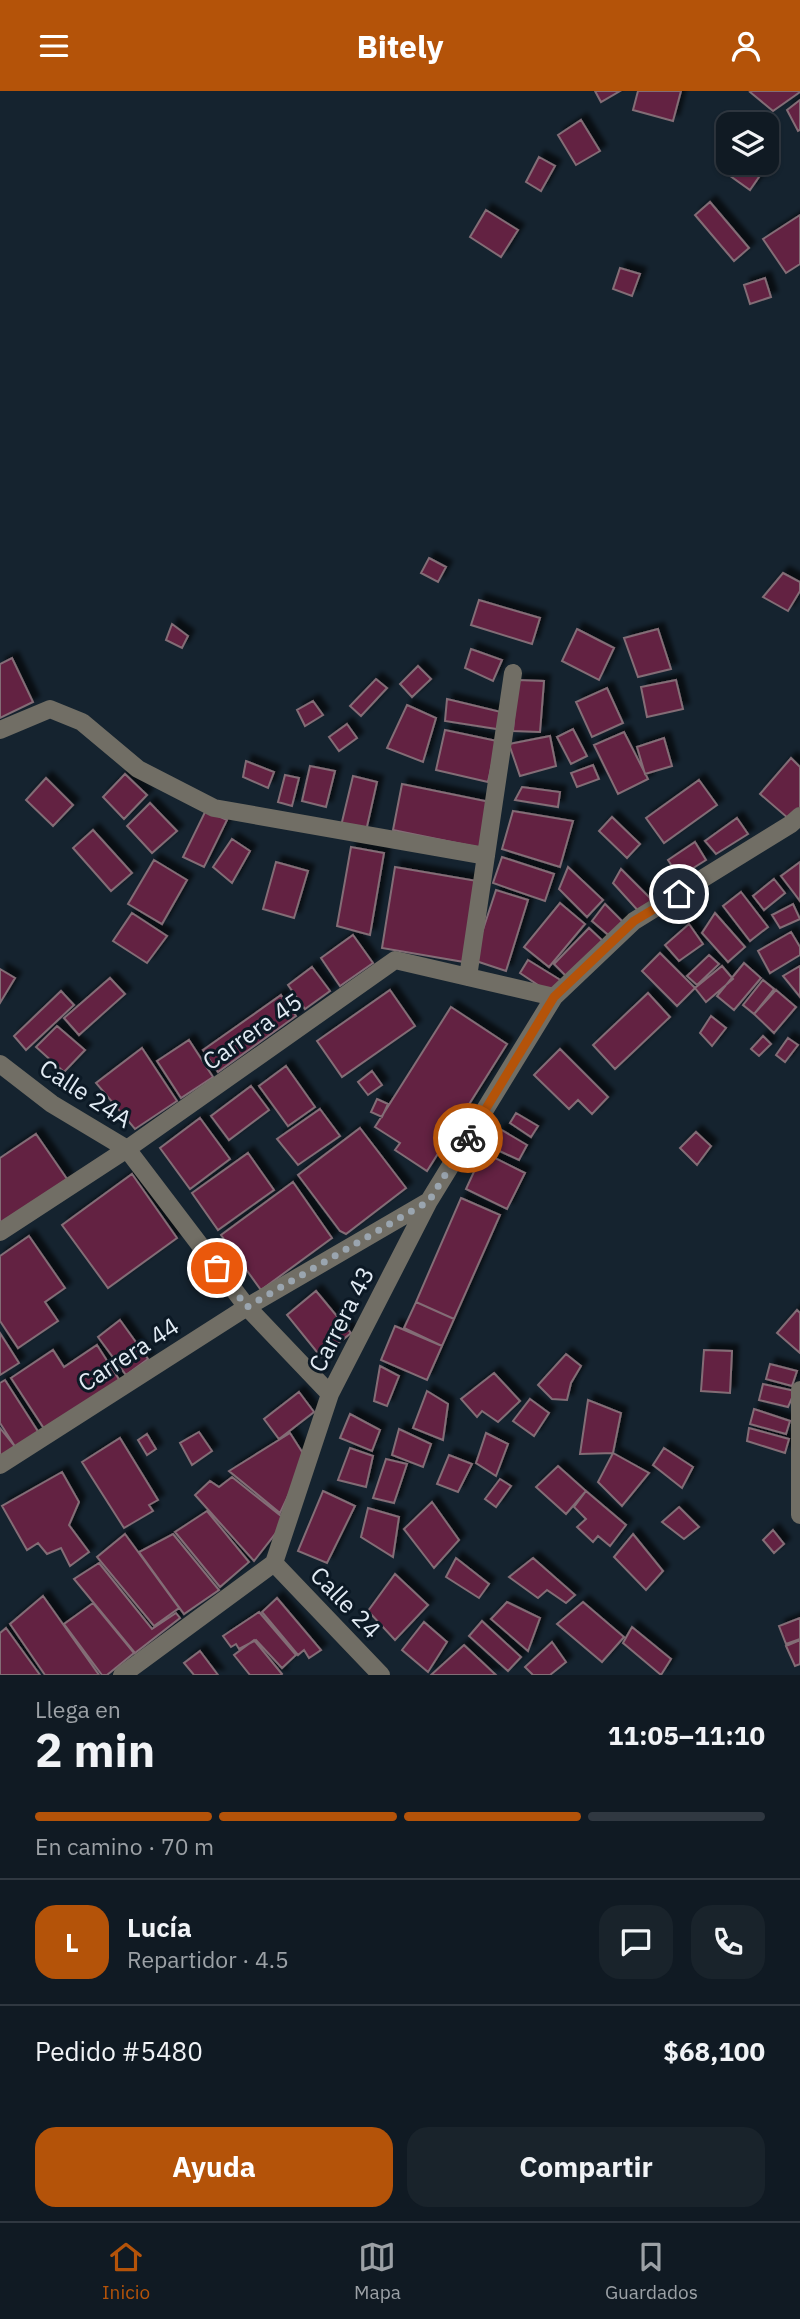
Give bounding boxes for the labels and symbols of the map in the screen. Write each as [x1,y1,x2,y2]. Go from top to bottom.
pin [649,864,709,924]
street label: Carrera 45 [196,985,308,1077]
street label: Calle 24A [34,1051,138,1135]
courier [433,1103,503,1173]
pin [187,1238,247,1298]
street label: Carrera 43 [301,1261,381,1377]
street label: Carrera 44 [71,1309,185,1399]
street label: Calle 24 [304,1559,388,1645]

